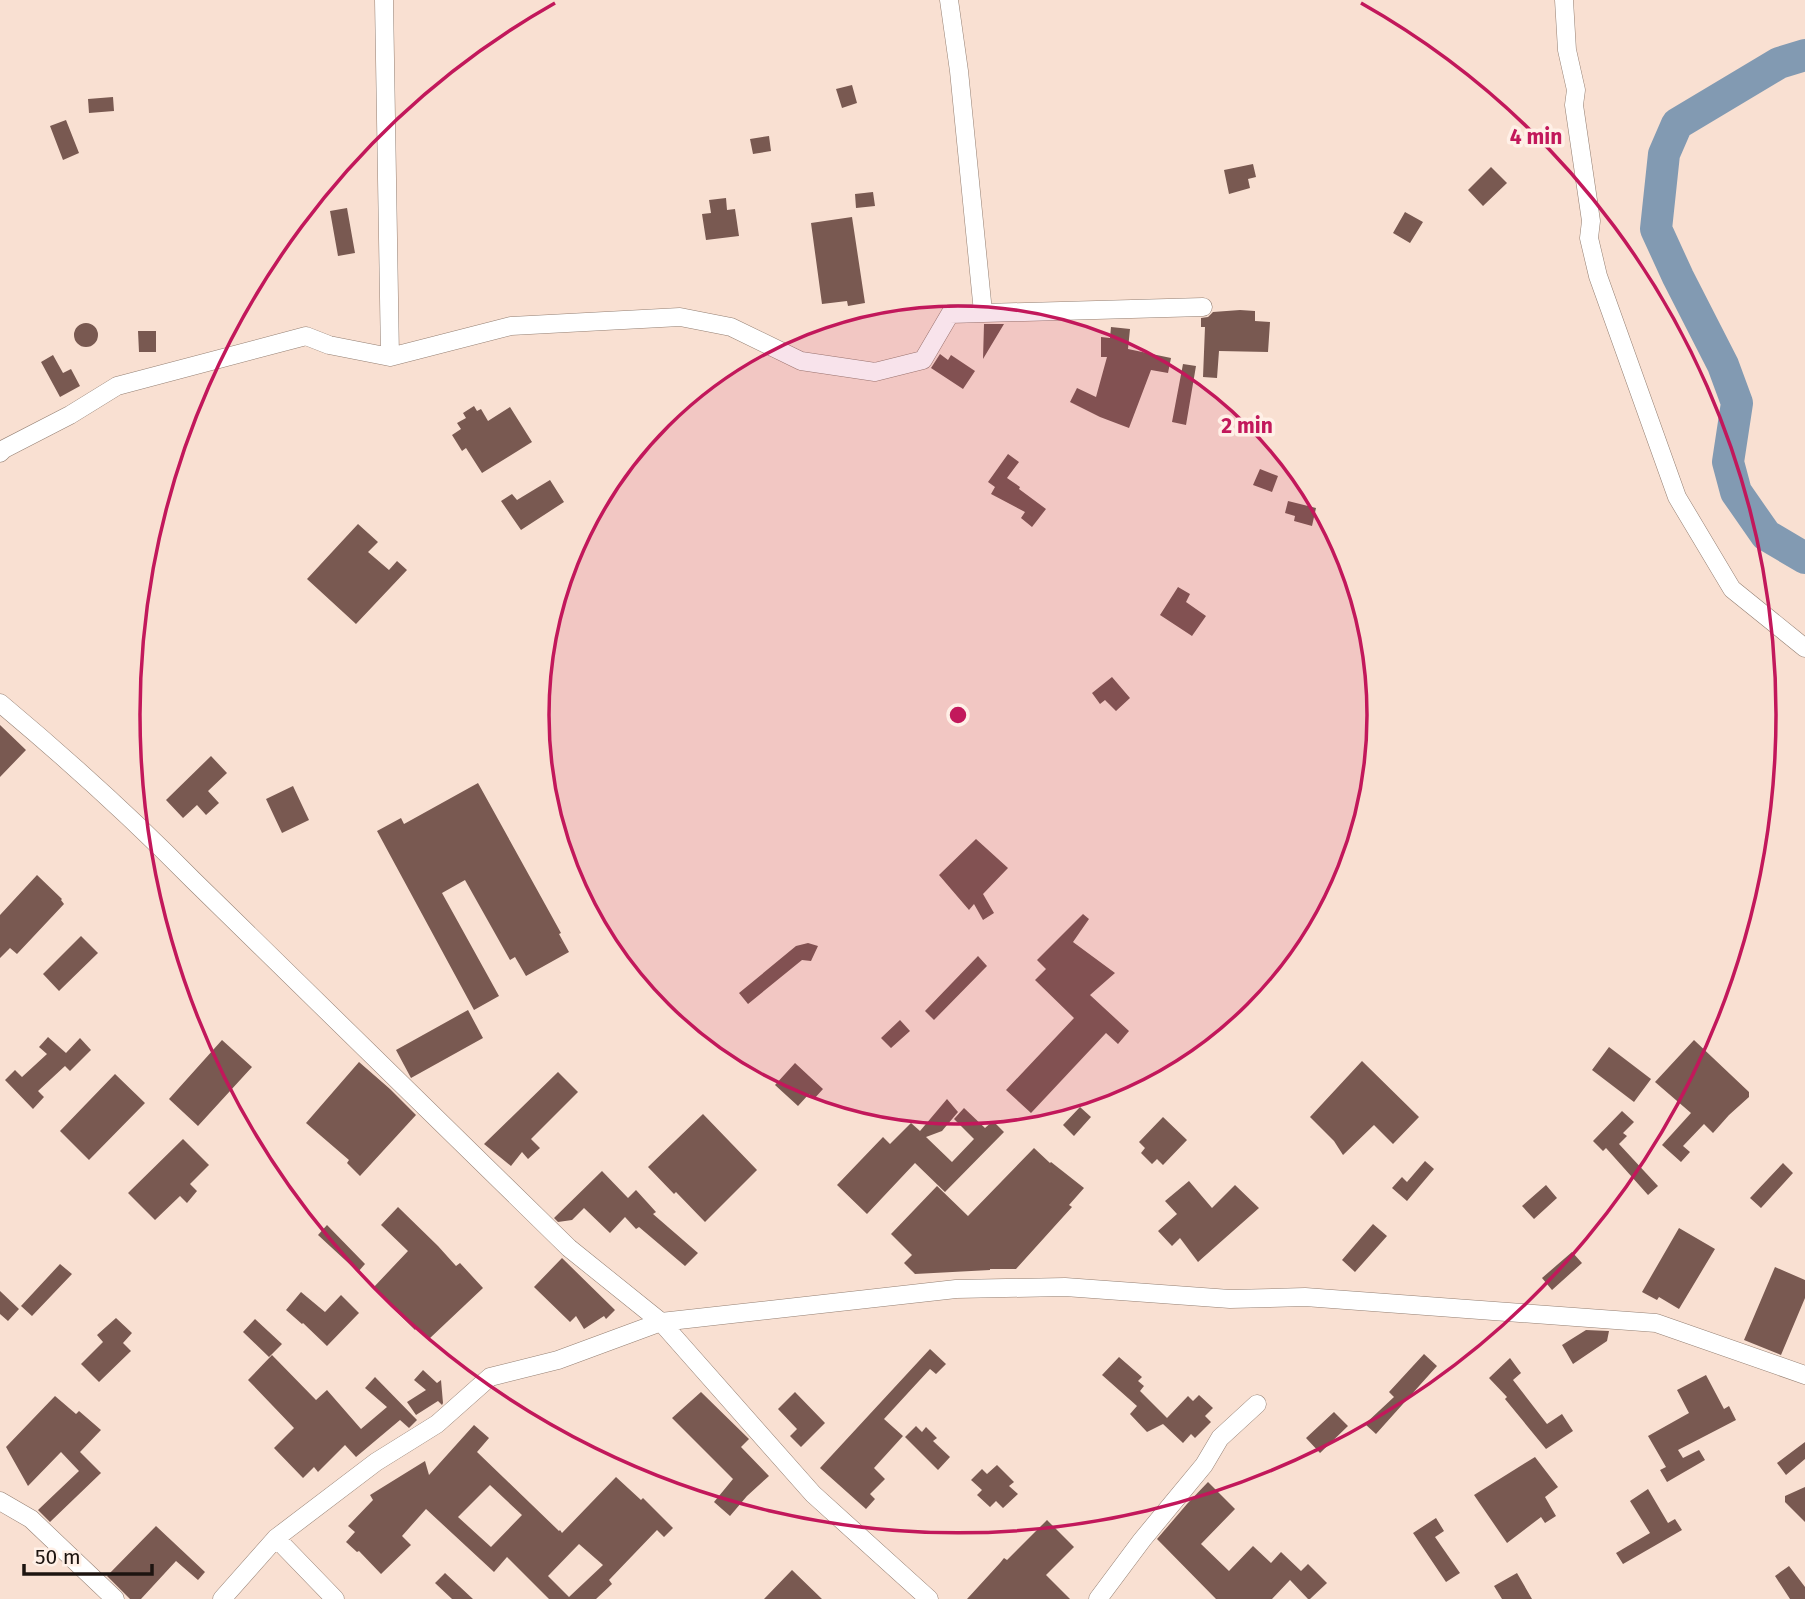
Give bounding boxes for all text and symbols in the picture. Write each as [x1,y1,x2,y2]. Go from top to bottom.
text: 4 min [1510,124,1562,150]
text: 2 min [1221,413,1273,439]
centre of rings [946,703,970,727]
scale bar [24,1532,152,1576]
text: 50 m [35,1544,81,1570]

